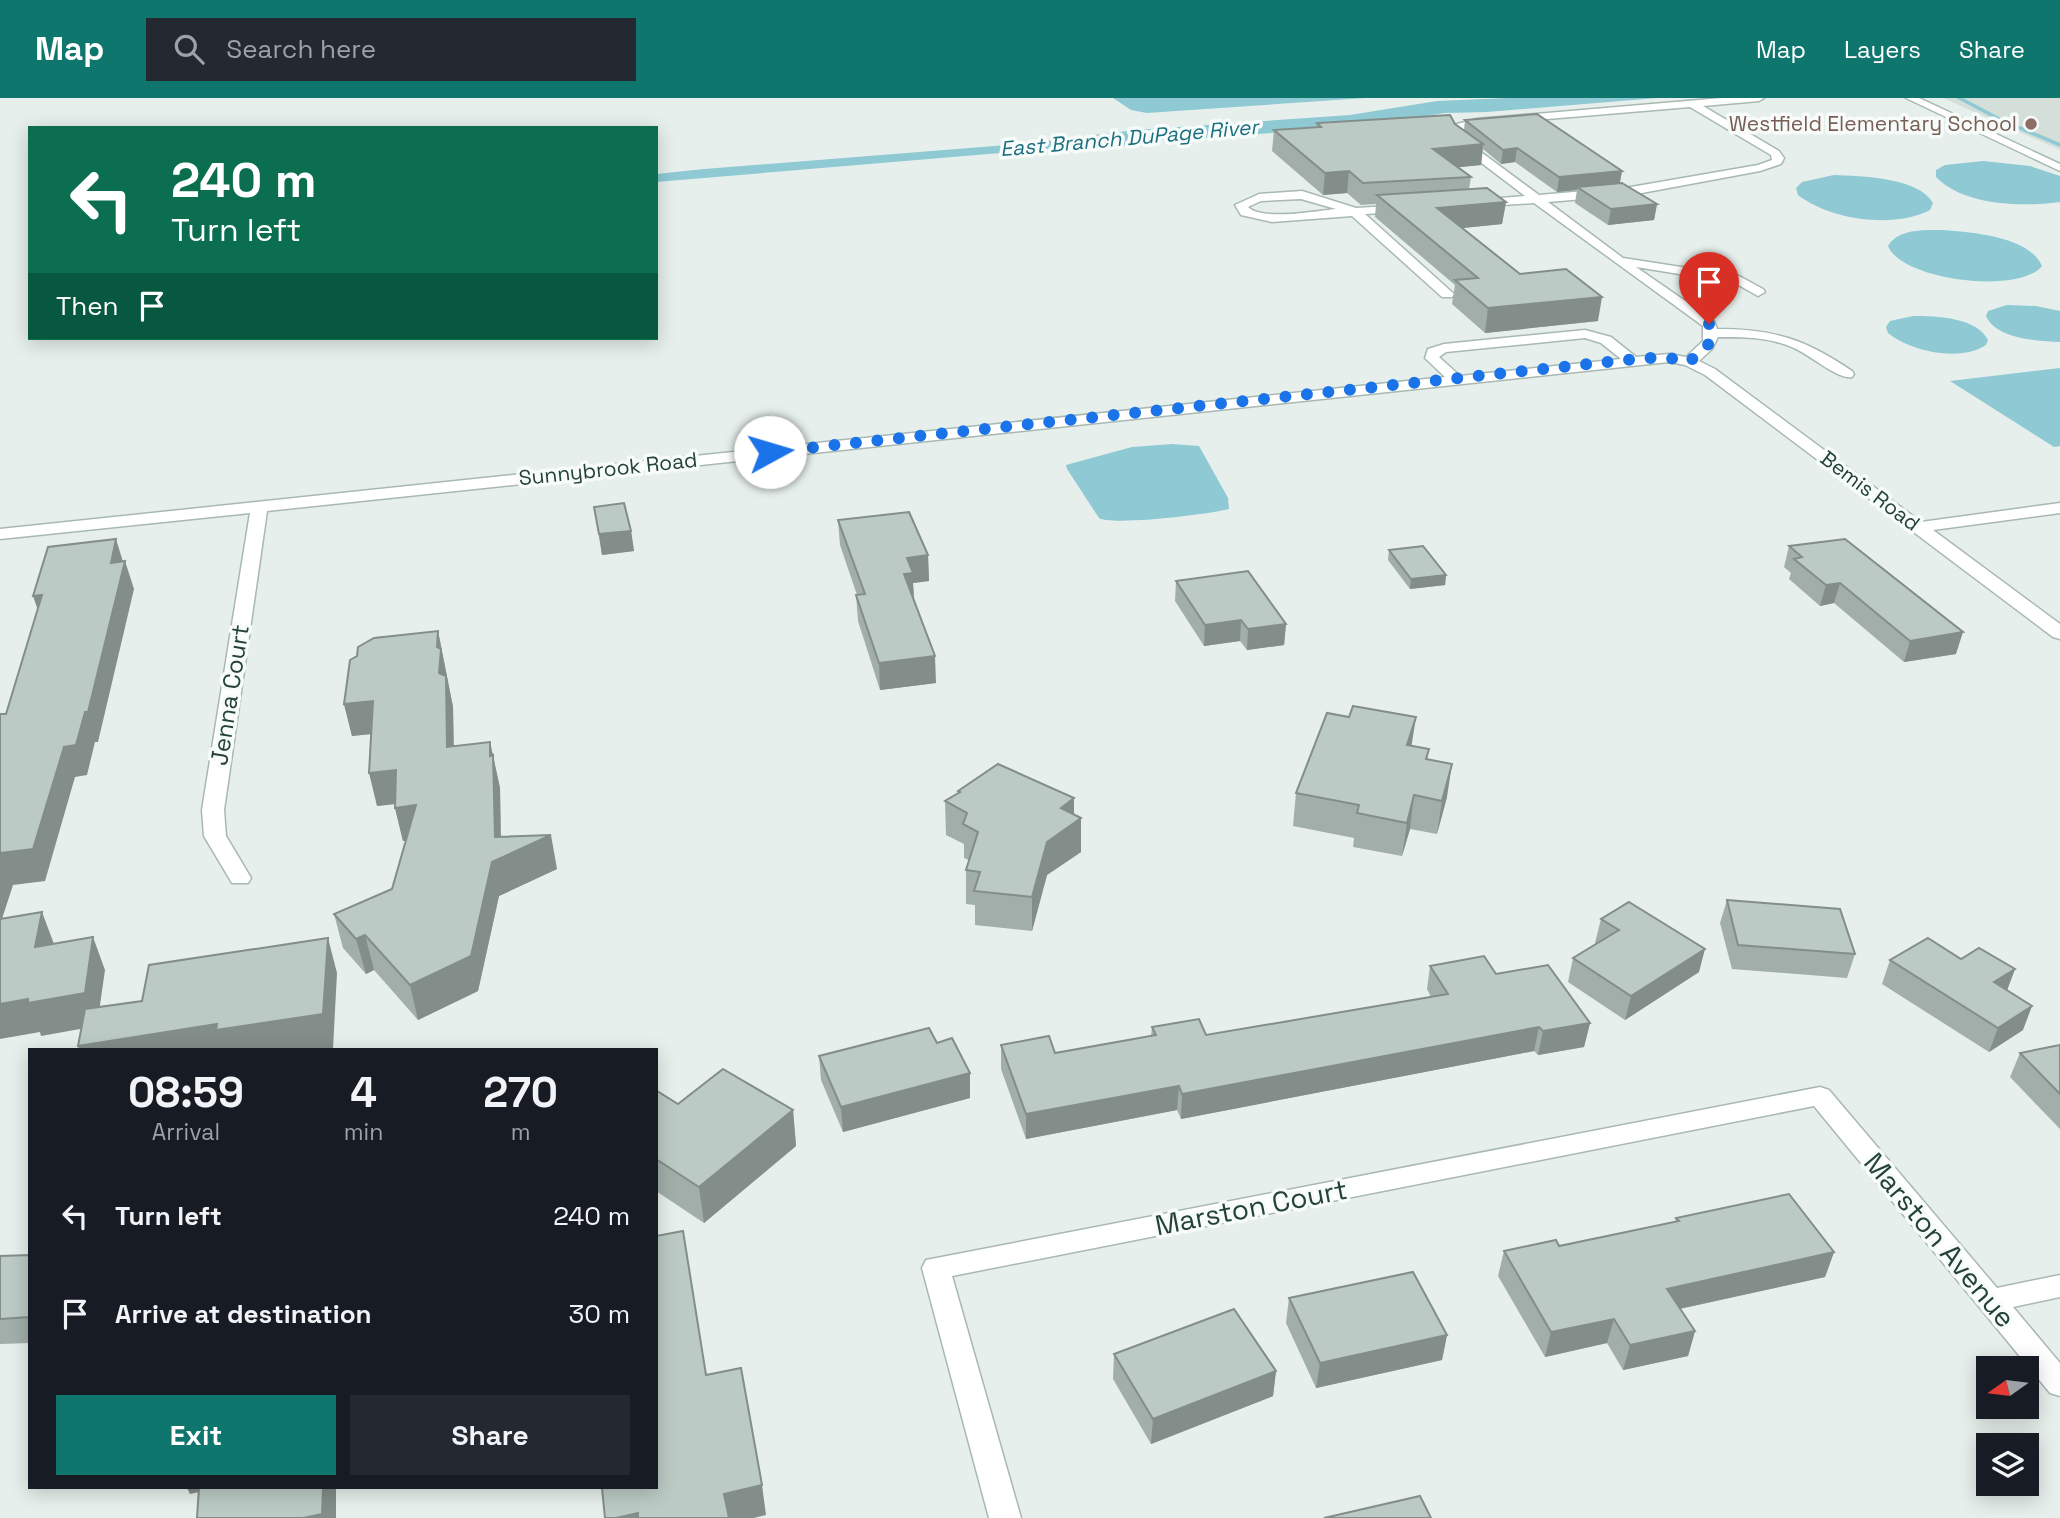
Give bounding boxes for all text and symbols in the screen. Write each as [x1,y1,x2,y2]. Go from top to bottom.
search box [146,18,636,81]
text: Map [35,28,104,70]
icon: search [170,30,208,68]
text: Search here [226,32,376,66]
text: Map [1756,34,1806,65]
text: Layers [1844,34,1921,65]
text: Share [1959,34,2025,65]
place label: Westfield Elementary School [1729,110,2017,137]
water label: East Branch DuPage River [999,113,1261,162]
marker: Westfield Elementary School [2023,116,2039,132]
text: 240 m [171,149,317,211]
icon: left [56,154,147,245]
text: Turn left [171,210,301,250]
pin [1679,252,1739,324]
icon: arrive [1690,263,1728,301]
icon: arrive [133,287,171,325]
text: Then [56,289,119,323]
position arrow [733,415,807,489]
street label: Bemis Road [1815,444,1925,537]
street label: Sunnybrook Road [517,446,699,491]
street label: Jenna Court [203,622,256,768]
text: 08:59 [128,1066,244,1119]
text: 4 [350,1066,377,1119]
text: 270 [483,1066,558,1119]
text: Arrival [152,1117,220,1147]
text: min [344,1117,383,1147]
text: m [511,1117,531,1147]
street label: Marston Avenue [1856,1145,2024,1335]
street label: Marston Court [1152,1171,1350,1243]
icon: left [56,1197,94,1235]
text: Turn left [115,1199,222,1233]
text: 240 m [553,1199,630,1233]
icon: arrive [56,1295,94,1333]
text: Arrive at destination [115,1297,372,1331]
text: 30 m [569,1297,630,1331]
north arrow [1976,1356,2039,1419]
map controls [1976,1356,2039,1496]
button: Exit [56,1395,336,1475]
button: Share [350,1395,630,1475]
button: layers [1976,1433,2039,1496]

